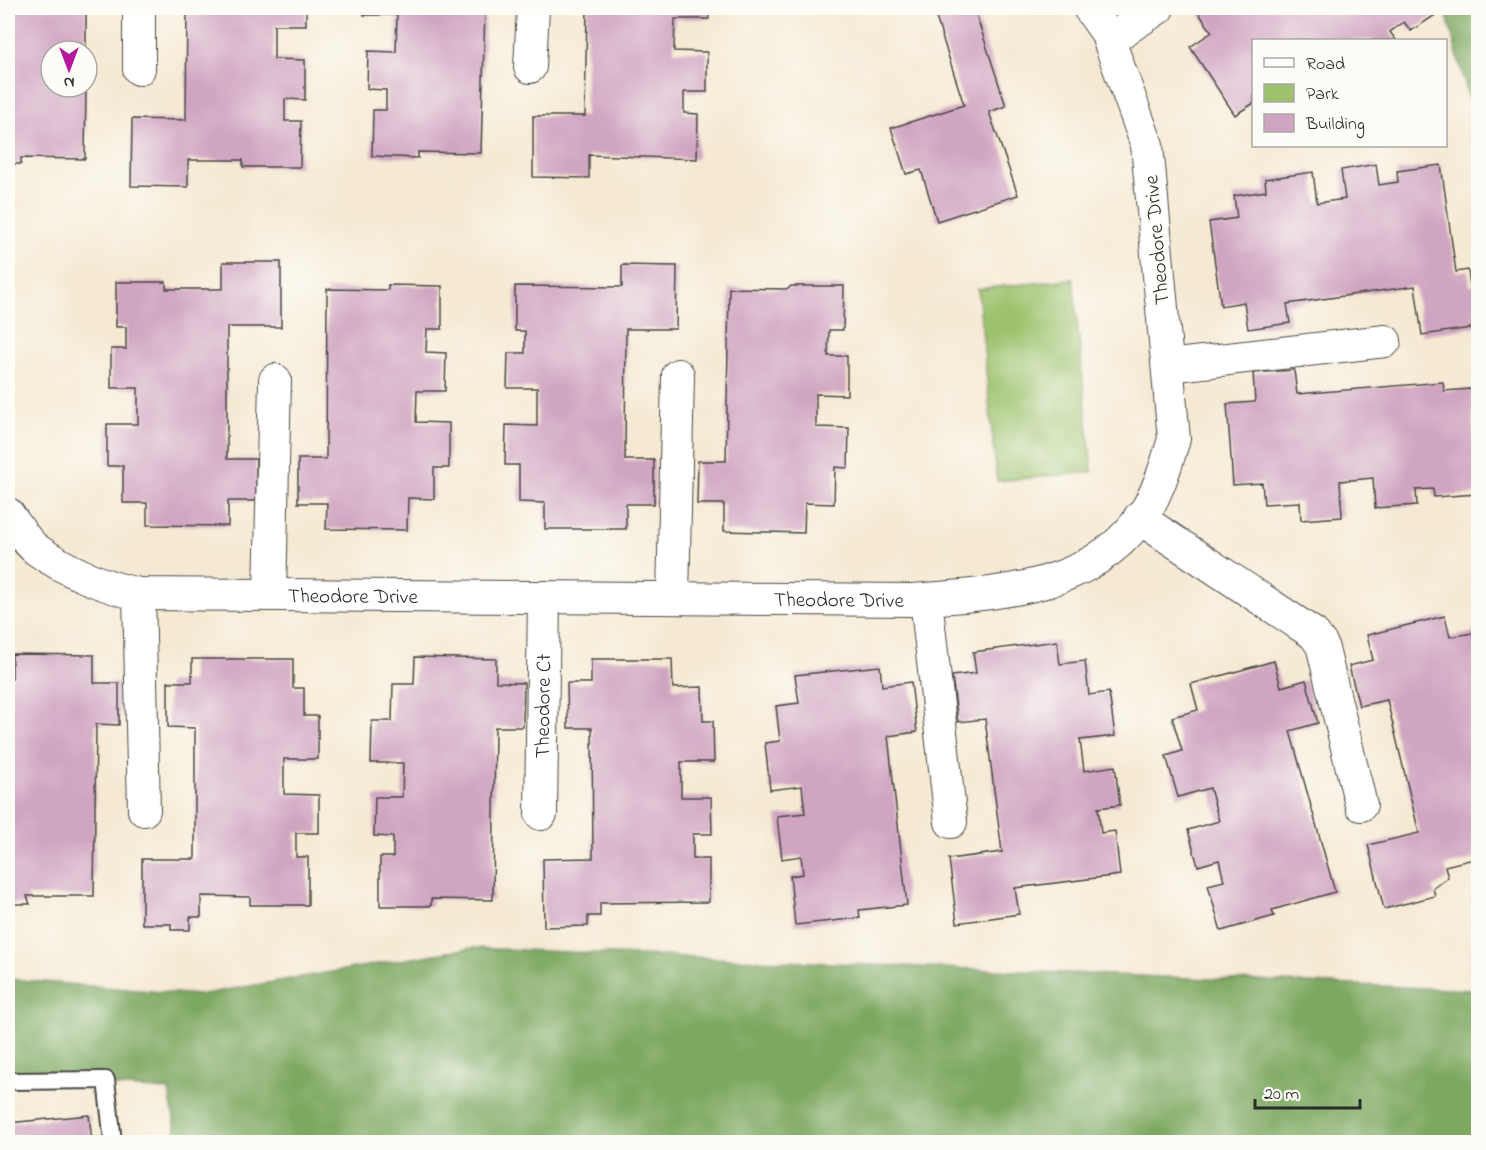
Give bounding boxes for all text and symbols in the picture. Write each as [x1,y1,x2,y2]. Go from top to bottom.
north arrow [39,39,99,99]
legend [1252,39,1447,147]
text: Road [1306,52,1345,78]
text: N [63,70,74,94]
text: Park [1306,82,1339,108]
text: Building [1305,112,1365,139]
street label: Theodore Drive [1137,173,1179,306]
street label: Theodore Drive [288,582,419,613]
street label: Theodore Drive [774,586,905,617]
street label: Theodore Ct [529,653,560,759]
scale bar [1255,1072,1360,1110]
text: 20 m [1264,1082,1299,1108]

